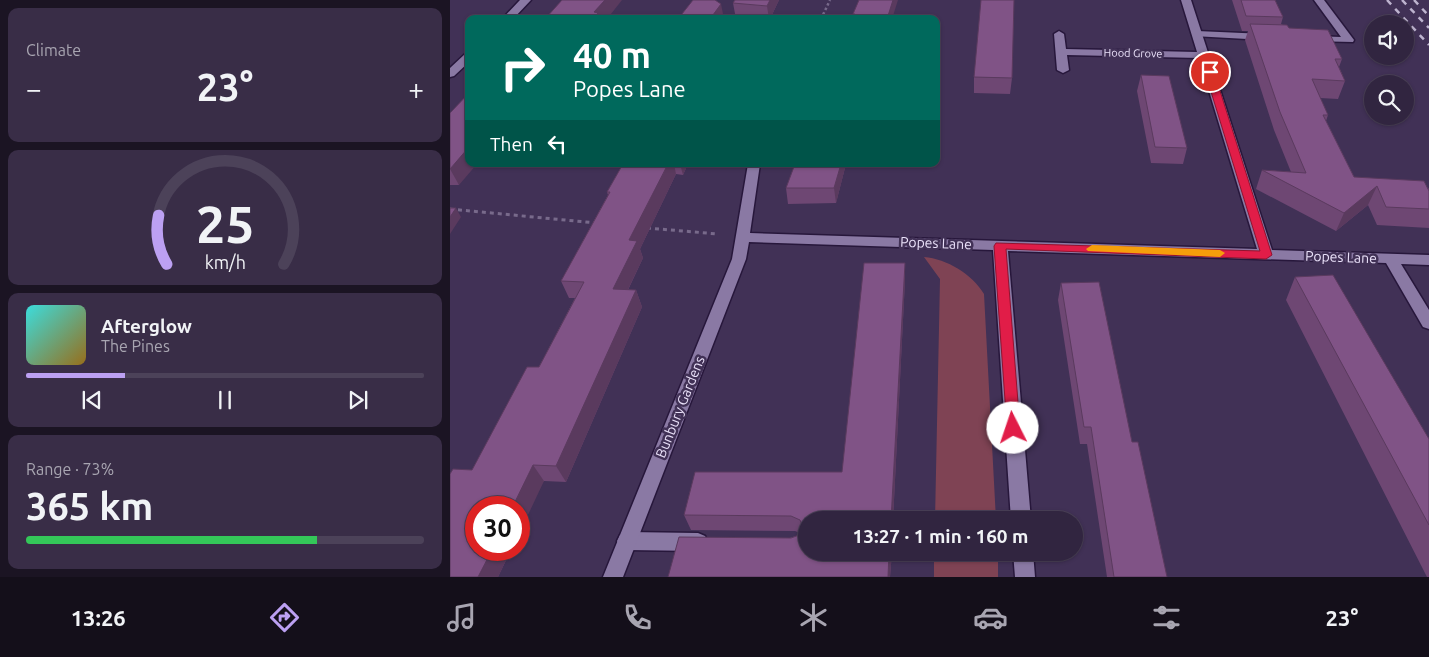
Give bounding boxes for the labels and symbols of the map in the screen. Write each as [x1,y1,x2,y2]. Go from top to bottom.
street label: Hood Grove [1104,46,1162,60]
pin [1189,51,1231,93]
street label: Popes Lane [900,234,972,252]
street label: Popes Lane [1305,248,1377,266]
street label: Bunbury Gardens [652,354,708,460]
position arrow [986,401,1038,453]
speed limit sign: 30 [465,496,530,561]

